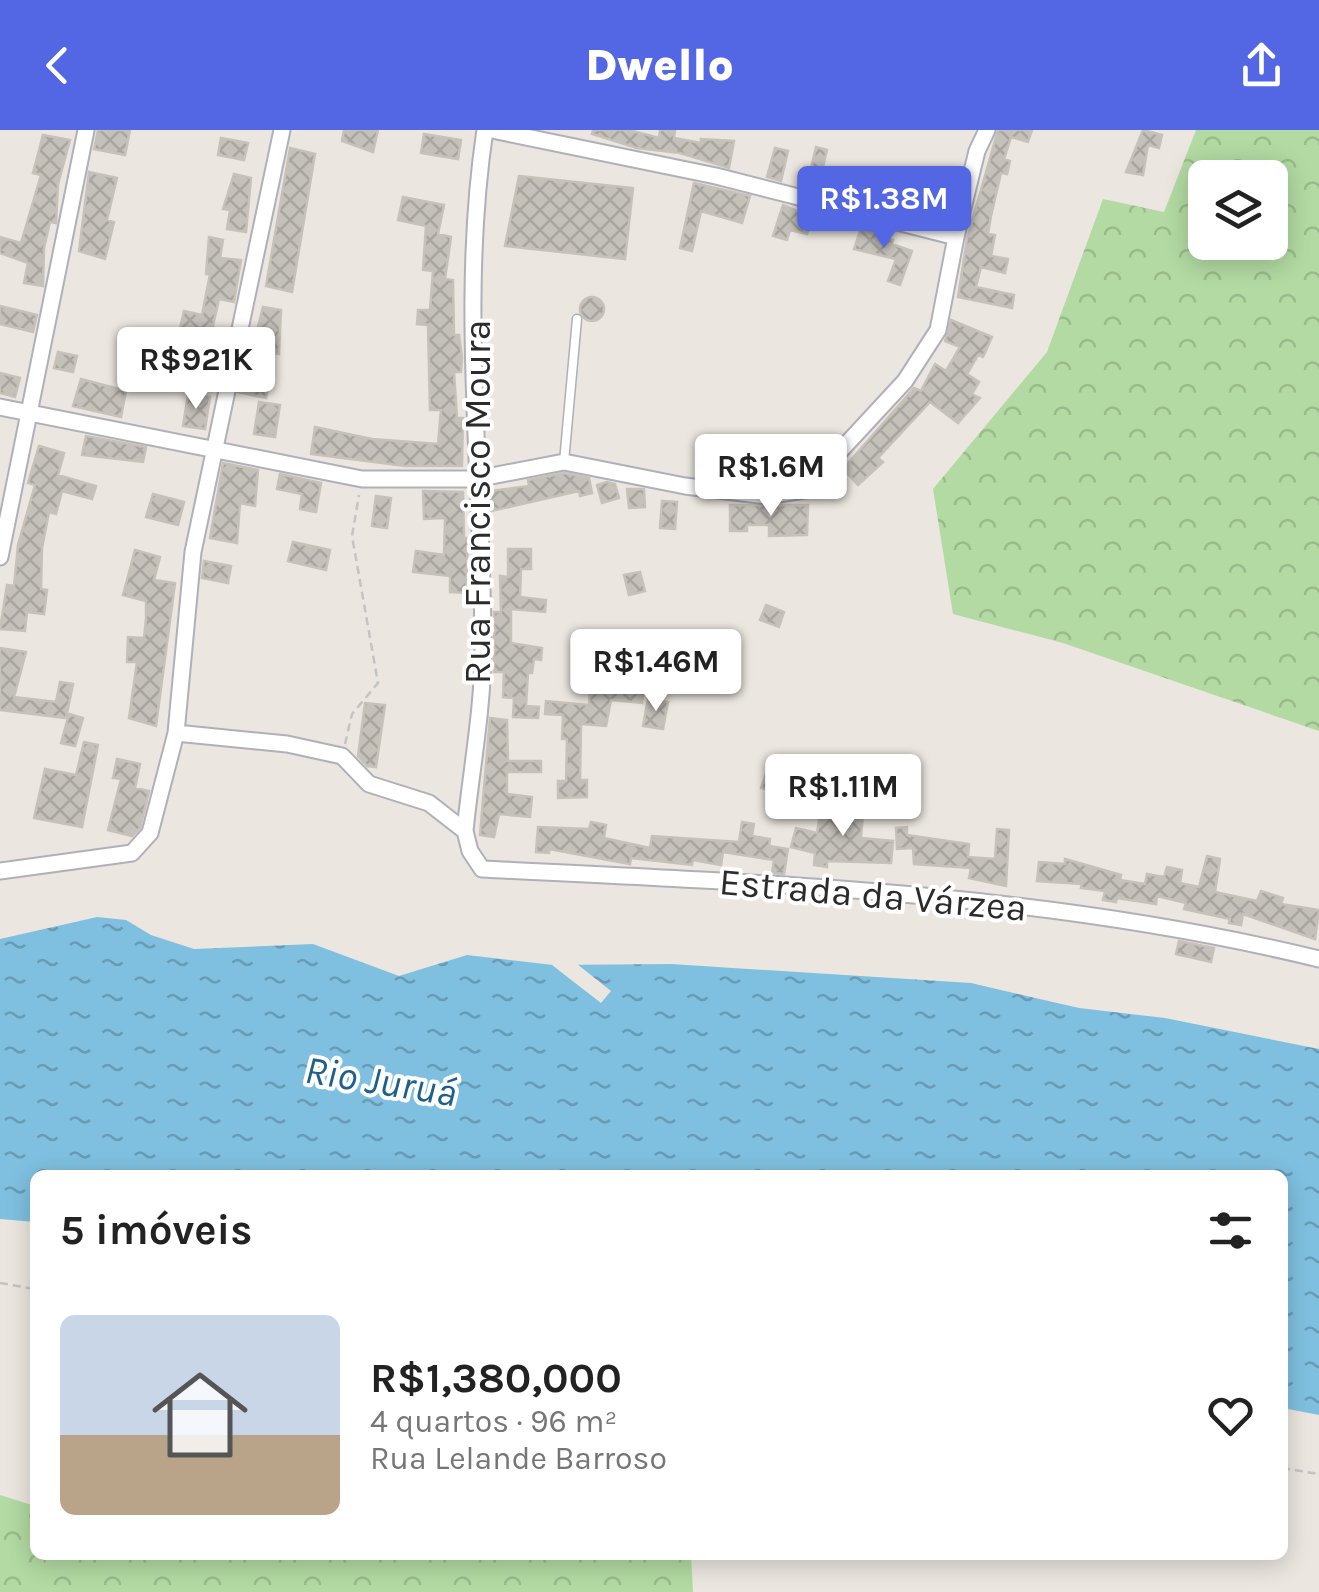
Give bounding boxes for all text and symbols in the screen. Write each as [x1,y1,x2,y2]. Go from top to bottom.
icon: back [30,38,85,93]
icon: share [1234,38,1289,93]
text: Dwello [585,39,734,91]
map controls [1188,160,1288,260]
button: layers [1188,160,1288,260]
pin: R$1.38M [792,166,976,251]
text: R$1.38M [819,180,949,217]
street label: Rua Francisco Moura [455,320,500,684]
pin: R$921K [115,327,277,412]
text: R$921K [139,341,253,378]
pin: R$1.6M [690,434,852,519]
text: R$1.6M [717,448,825,485]
pin: R$1.46M [564,629,748,714]
text: R$1.46M [592,643,720,680]
pin: R$1.11M [751,754,935,839]
text: R$1.11M [787,768,899,805]
street label: Estrada da Várzea [717,859,1029,931]
water label: Rio Juruá [302,1046,460,1116]
icon: filters [1203,1203,1258,1258]
text: 5 imóveis [60,1205,252,1255]
text: R$1,380,000 [370,1353,622,1403]
icon: home [140,1355,260,1475]
icon: heart [1203,1388,1258,1443]
text: 4 quartos · 96 m² [370,1403,617,1440]
text: Rua Lelande Barroso [370,1440,667,1477]

